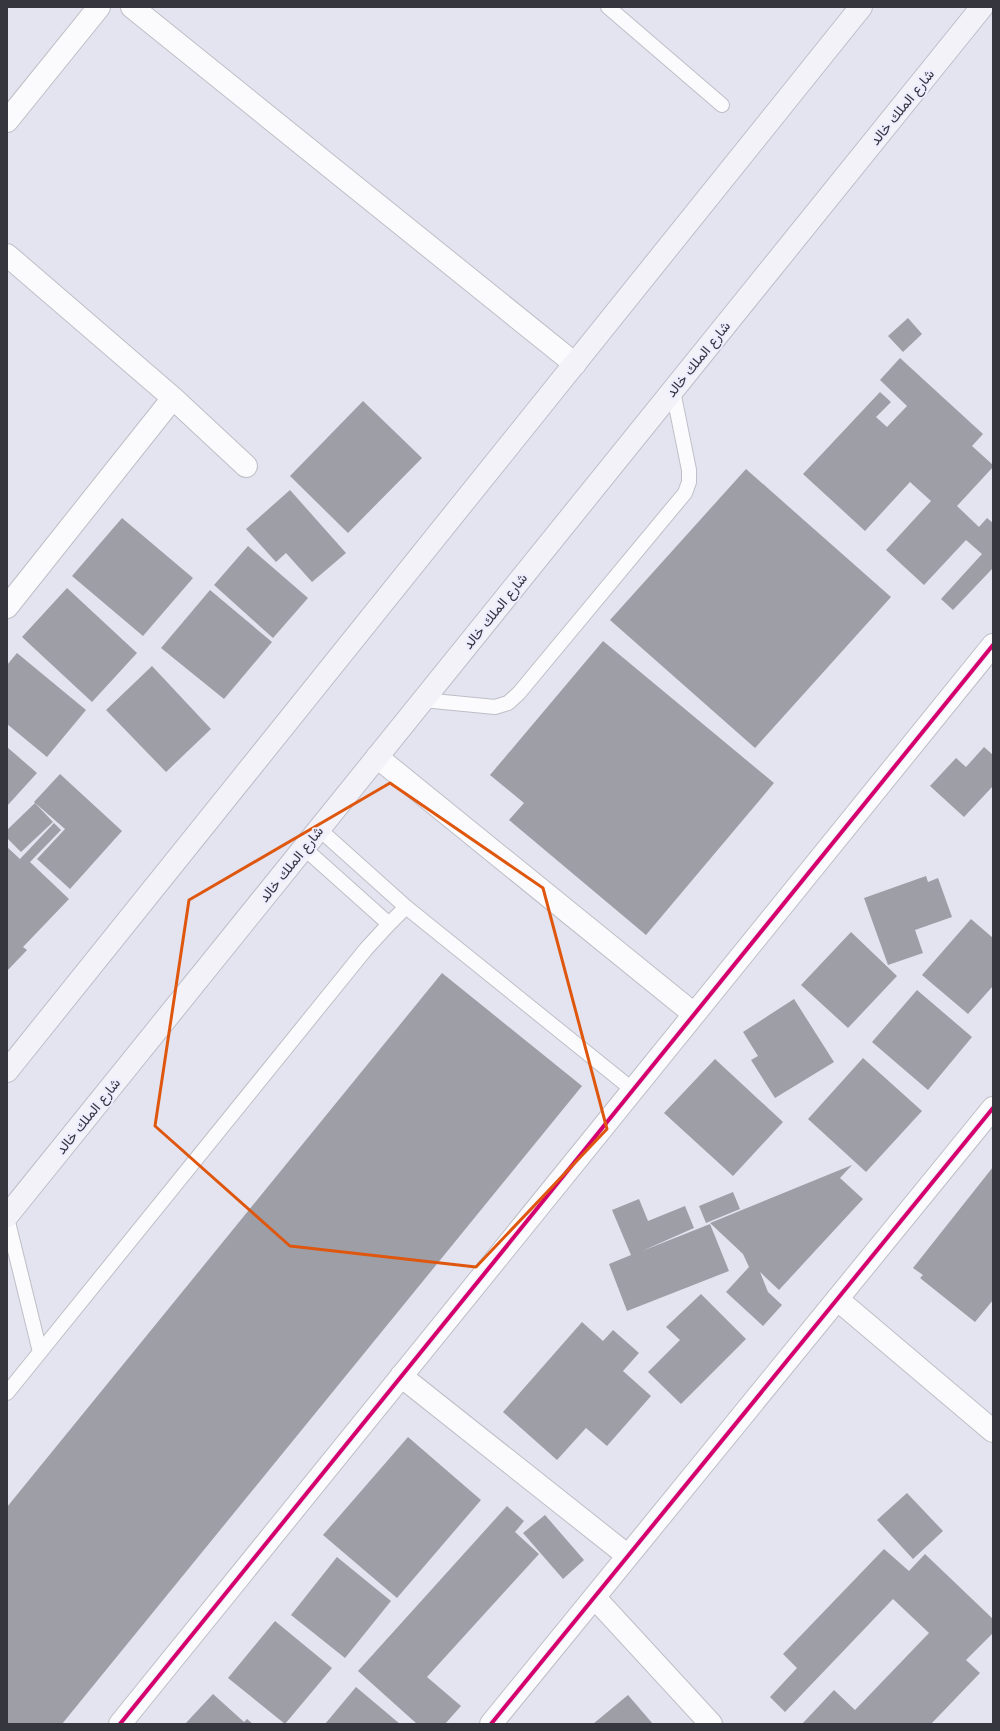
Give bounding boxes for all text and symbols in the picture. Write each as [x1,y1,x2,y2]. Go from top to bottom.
street label: شارع الملك خالد [865,65,940,150]
street label: شارع الملك خالد [661,317,736,402]
street label: شارع الملك خالد [458,569,533,654]
street label: شارع الملك خالد [254,822,329,907]
street label: شارع الملك خالد [51,1074,126,1159]

